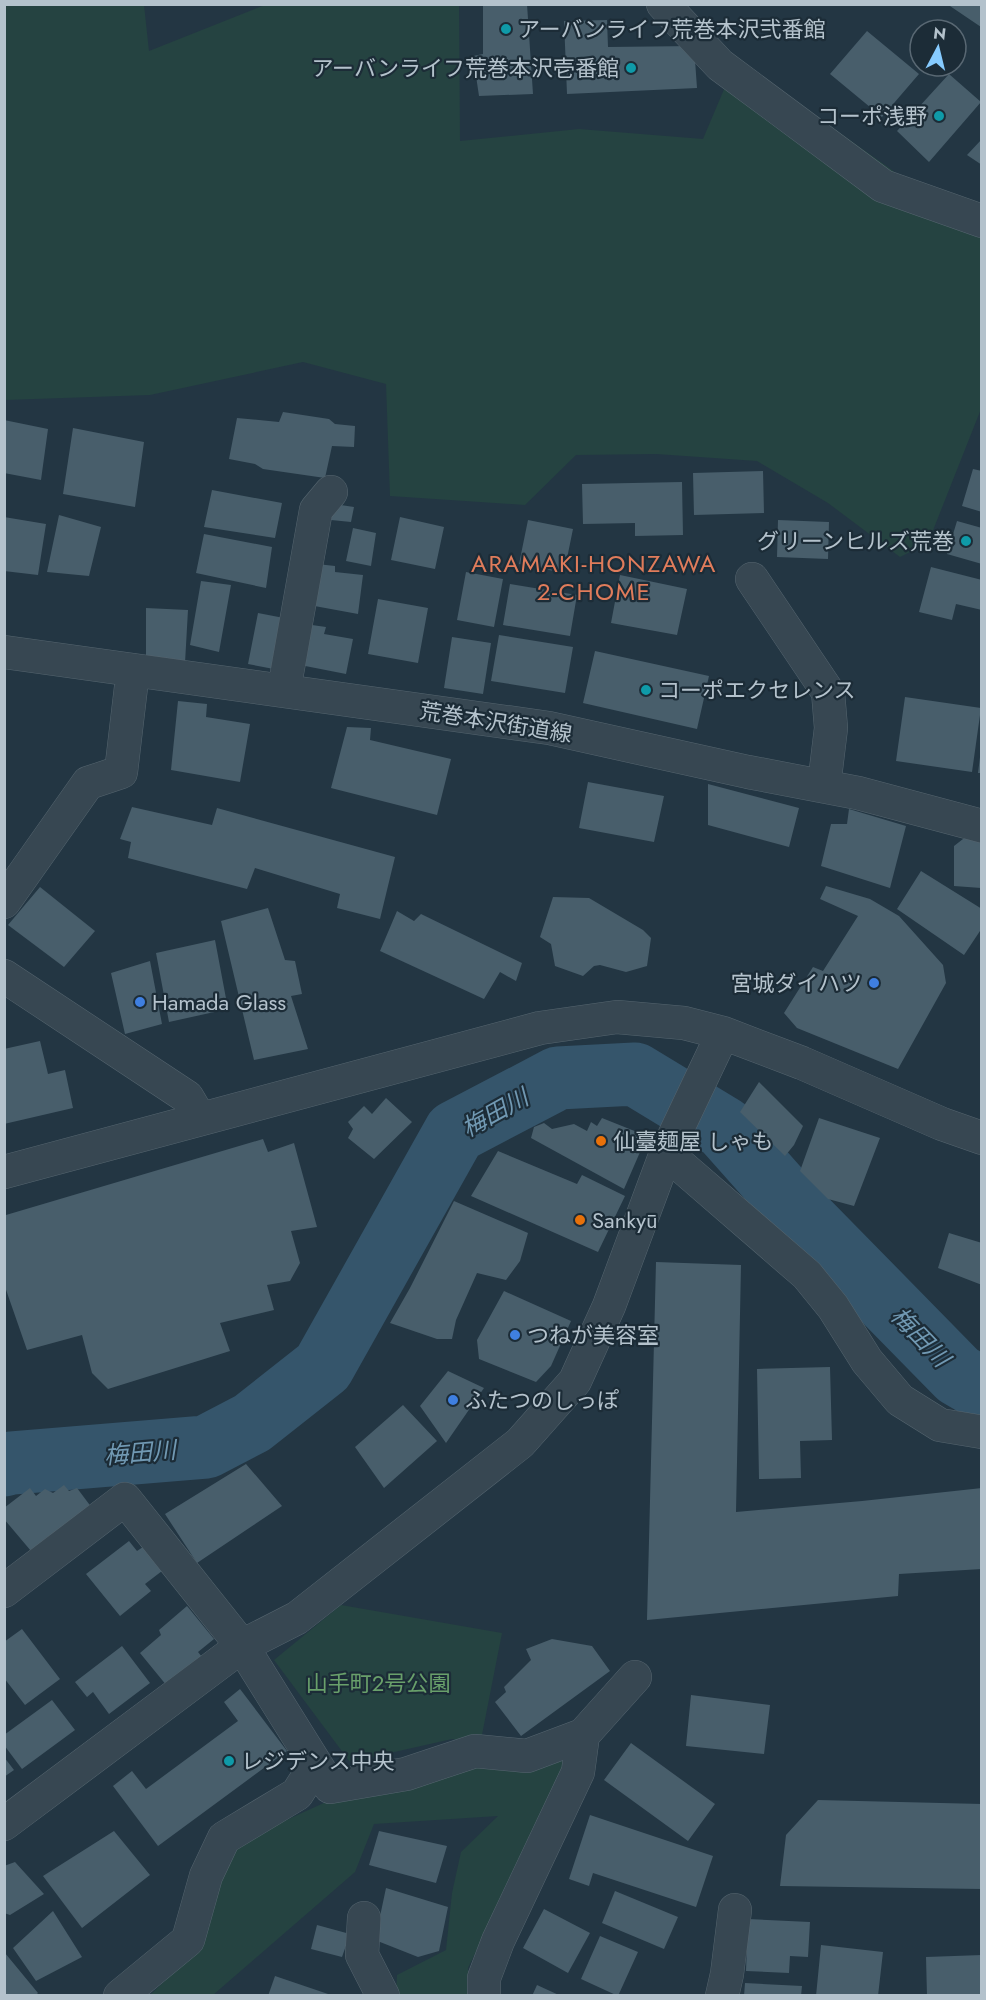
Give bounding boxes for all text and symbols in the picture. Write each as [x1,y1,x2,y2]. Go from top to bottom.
place label: アーバンライフ荒巻本沢弐番館 [518,13,826,45]
north arrow [908,18,968,78]
text: N [932,21,947,46]
marker: アーバンライフ荒巻本沢弐番館 [499,22,513,36]
place label: アーバンライフ荒巻本沢壱番館 [311,52,619,84]
marker: アーバンライフ荒巻本沢壱番館 [624,61,638,75]
place label: コーポ浅野 [817,100,927,132]
marker: コーポ浅野 [932,109,946,123]
place label: グリーンヒルズ荒巻 [757,525,954,557]
marker: グリーンヒルズ荒巻 [959,534,973,548]
district label: ARAMAKI-HONZAWA 2-CHOME [471,546,717,609]
place label: コーポエクセレンス [658,674,856,706]
marker: コーポエクセレンス [639,683,653,697]
street label: 荒巻本沢街道線 [417,694,575,750]
place label: 宮城ダイハツ [730,967,862,999]
marker: 宮城ダイハツ [867,976,881,990]
place label: Hamada Glass [152,986,286,1018]
marker: Hamada Glass [133,995,147,1009]
water label: 梅田川 [455,1078,537,1145]
place label: 仙臺麺屋 しゃも [613,1125,774,1157]
marker: 仙臺麺屋 しゃも [594,1134,608,1148]
place label: Sankyū [592,1204,657,1236]
marker: Sankyū [573,1213,587,1227]
water label: 梅田川 [883,1299,960,1377]
place label: つねが美容室 [527,1319,659,1351]
marker: つねが美容室 [508,1328,522,1342]
place label: ふたつのしっぽ [465,1384,619,1416]
marker: ふたつのしっぽ [446,1393,460,1407]
water label: 梅田川 [103,1432,180,1473]
park label: 山手町2号公園 [306,1667,450,1699]
place label: レジデンス中央 [241,1745,395,1777]
marker: レジデンス中央 [222,1754,236,1768]

